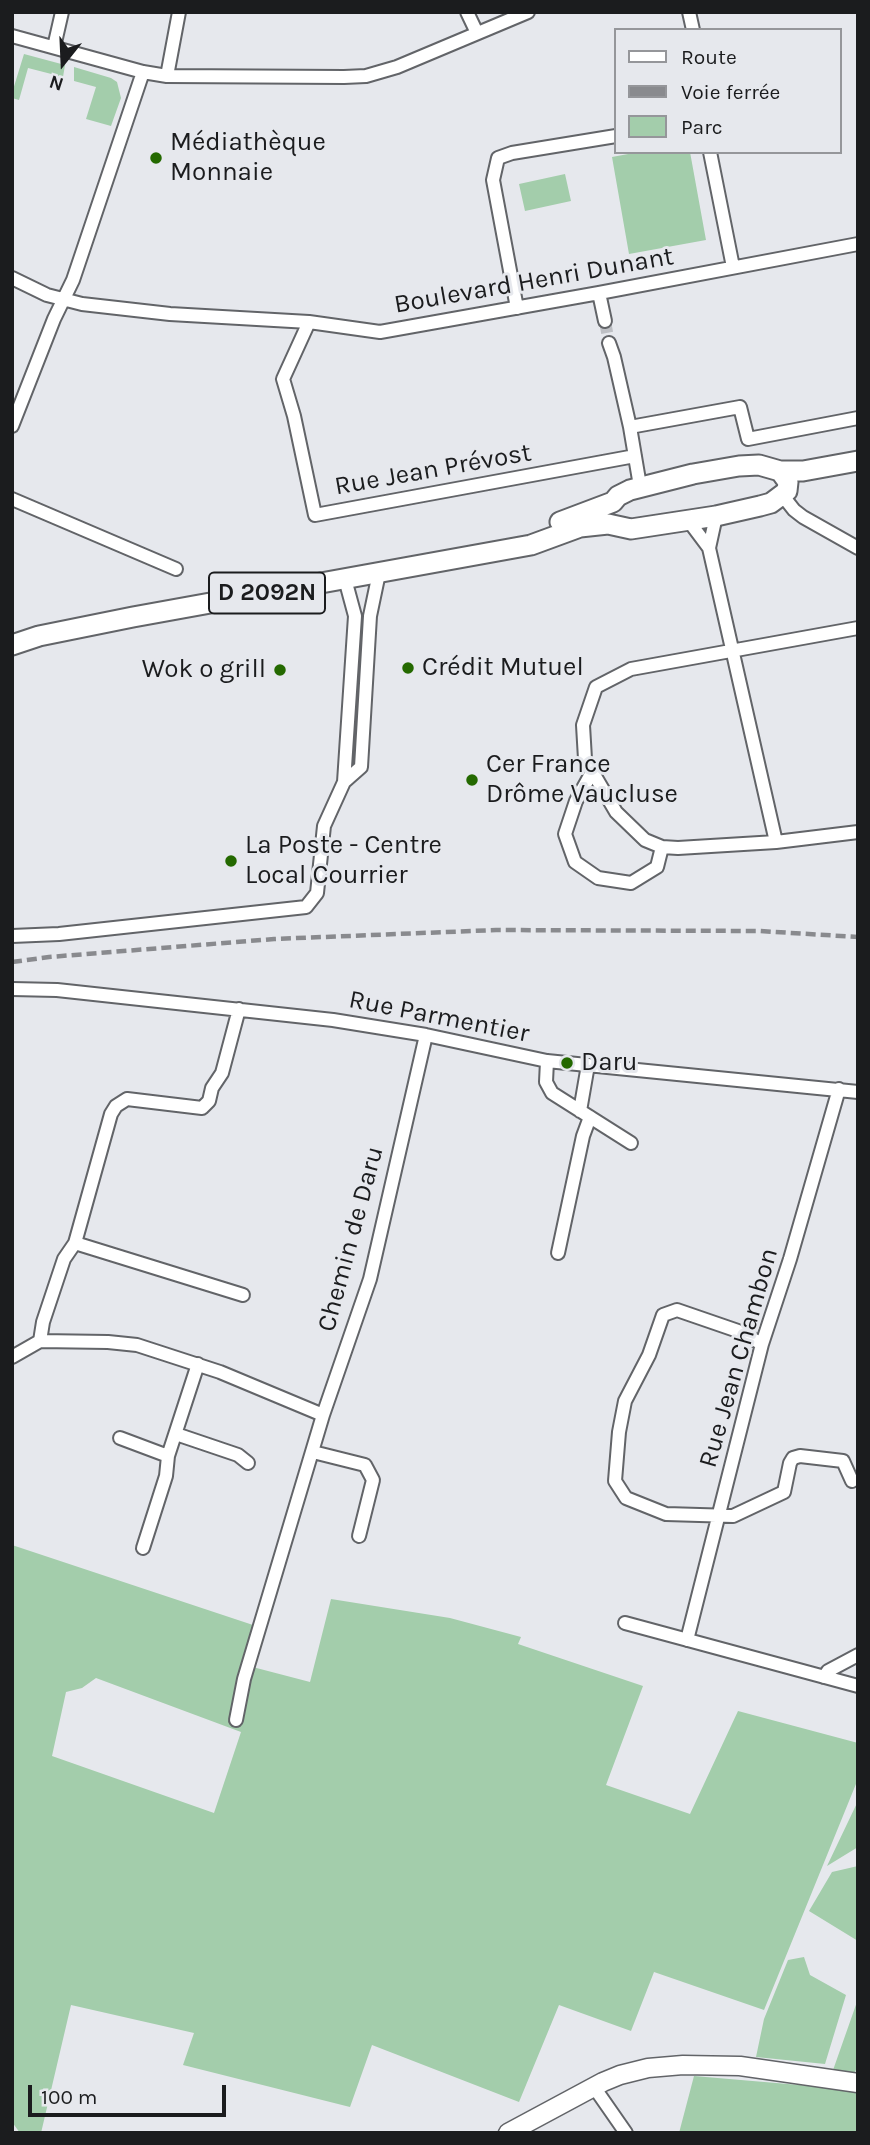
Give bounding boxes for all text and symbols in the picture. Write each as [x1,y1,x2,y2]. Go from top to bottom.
north arrow [28,28,98,98]
legend [614,28,842,154]
text: Route [681,45,737,69]
text: N [47,70,66,96]
text: Voie ferrée [681,80,780,104]
text: Parc [681,115,723,139]
place label: Médiathèque Monnaie [170,127,326,188]
marker: Médiathèque Monnaie [148,150,164,166]
street label: Boulevard Henri Dunant [392,241,676,321]
street label: Rue Jean Prévost [332,437,534,503]
road number: D 2092N [209,572,325,614]
place label: Crédit Mutuel [422,652,584,684]
place label: Wok o grill [142,654,266,686]
marker: Crédit Mutuel [400,660,416,676]
marker: Wok o grill [272,662,288,678]
place label: Cer France Drôme Vaucluse [486,749,678,810]
marker: Cer France Drôme Vaucluse [464,772,480,788]
place label: La Poste - Centre Local Courrier [245,830,442,892]
marker: La Poste - Centre Local Courrier [223,853,239,869]
street label: Rue Parmentier [346,984,532,1050]
place label: Daru [581,1047,638,1079]
marker: Daru [559,1055,575,1071]
street label: Chemin de Daru [311,1143,391,1335]
street label: Rue Jean Chambon [693,1245,785,1471]
scale bar [32,2072,229,2116]
text: 100 m [41,2085,98,2109]

